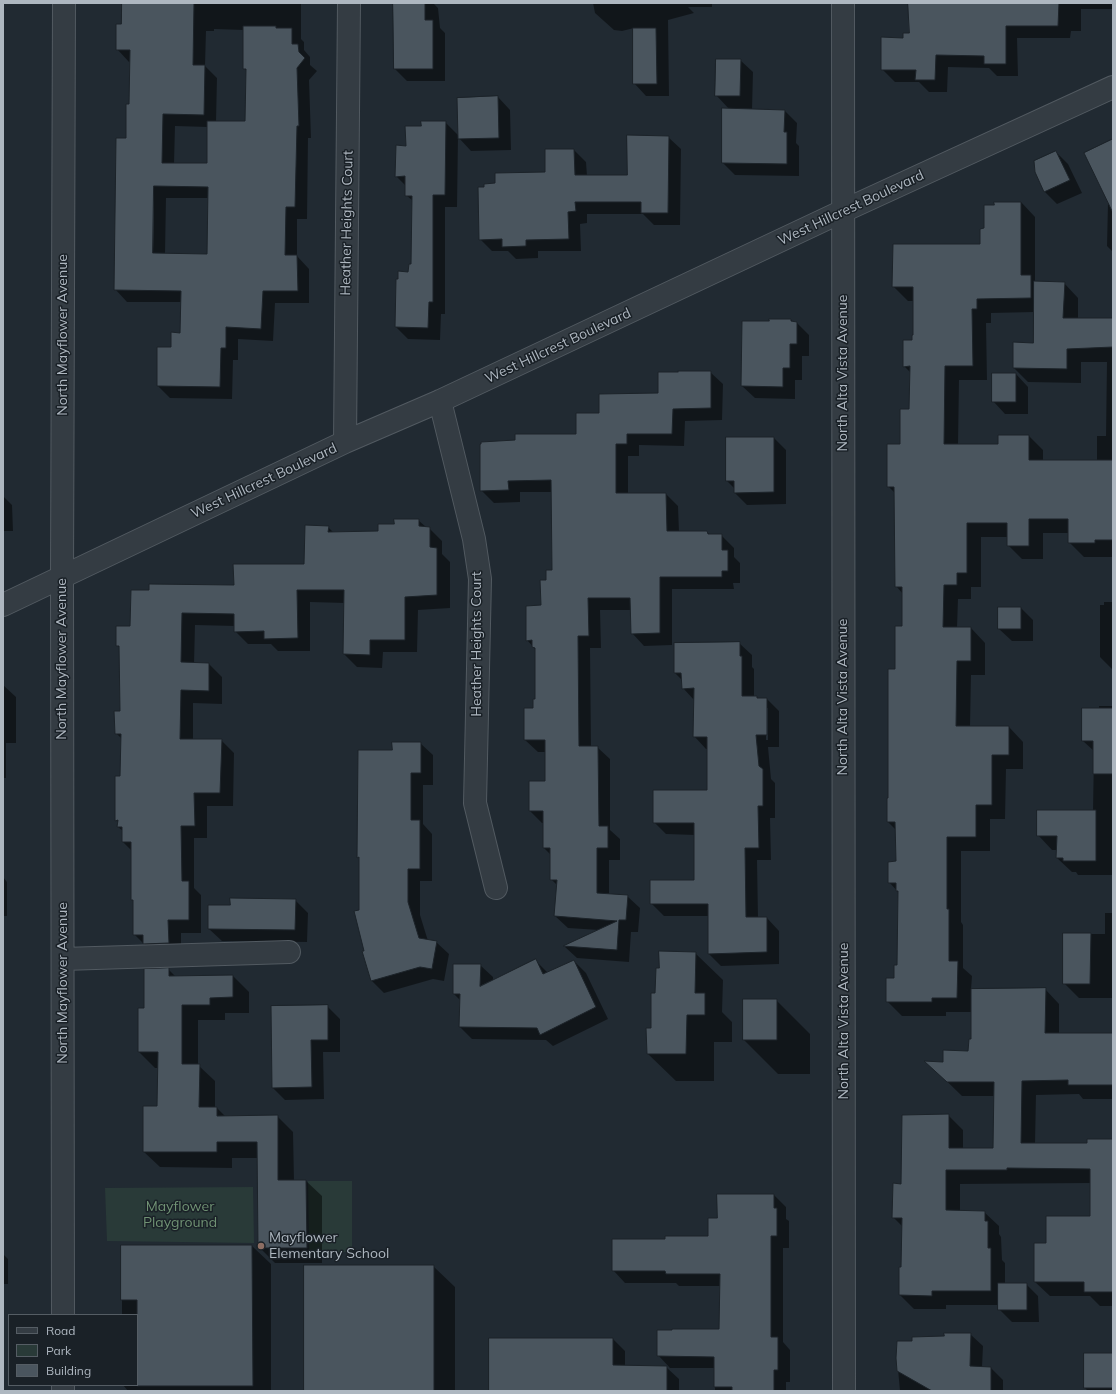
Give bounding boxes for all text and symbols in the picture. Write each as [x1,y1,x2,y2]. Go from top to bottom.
street label: Heather Heights Court [337,150,357,296]
street label: West Hillcrest Boulevard [775,167,927,249]
street label: North Mayflower Avenue [55,254,71,416]
street label: North Alta Vista Avenue [835,295,851,451]
street label: West Hillcrest Boulevard [482,305,634,387]
street label: West Hillcrest Boulevard [188,440,340,522]
street label: Heather Heights Court [469,571,485,717]
street label: North Mayflower Avenue [54,578,70,740]
street label: North Alta Vista Avenue [835,619,851,775]
street label: North Mayflower Avenue [55,902,71,1064]
street label: North Alta Vista Avenue [836,943,852,1099]
park label: Mayflower Playground [143,1199,217,1232]
place label: Mayflower Elementary School [269,1230,389,1262]
marker: Mayflower Elementary School [256,1241,266,1251]
legend [8,1314,138,1386]
text: Road [46,1323,75,1338]
text: Park [46,1343,71,1358]
text: Building [46,1363,91,1378]

